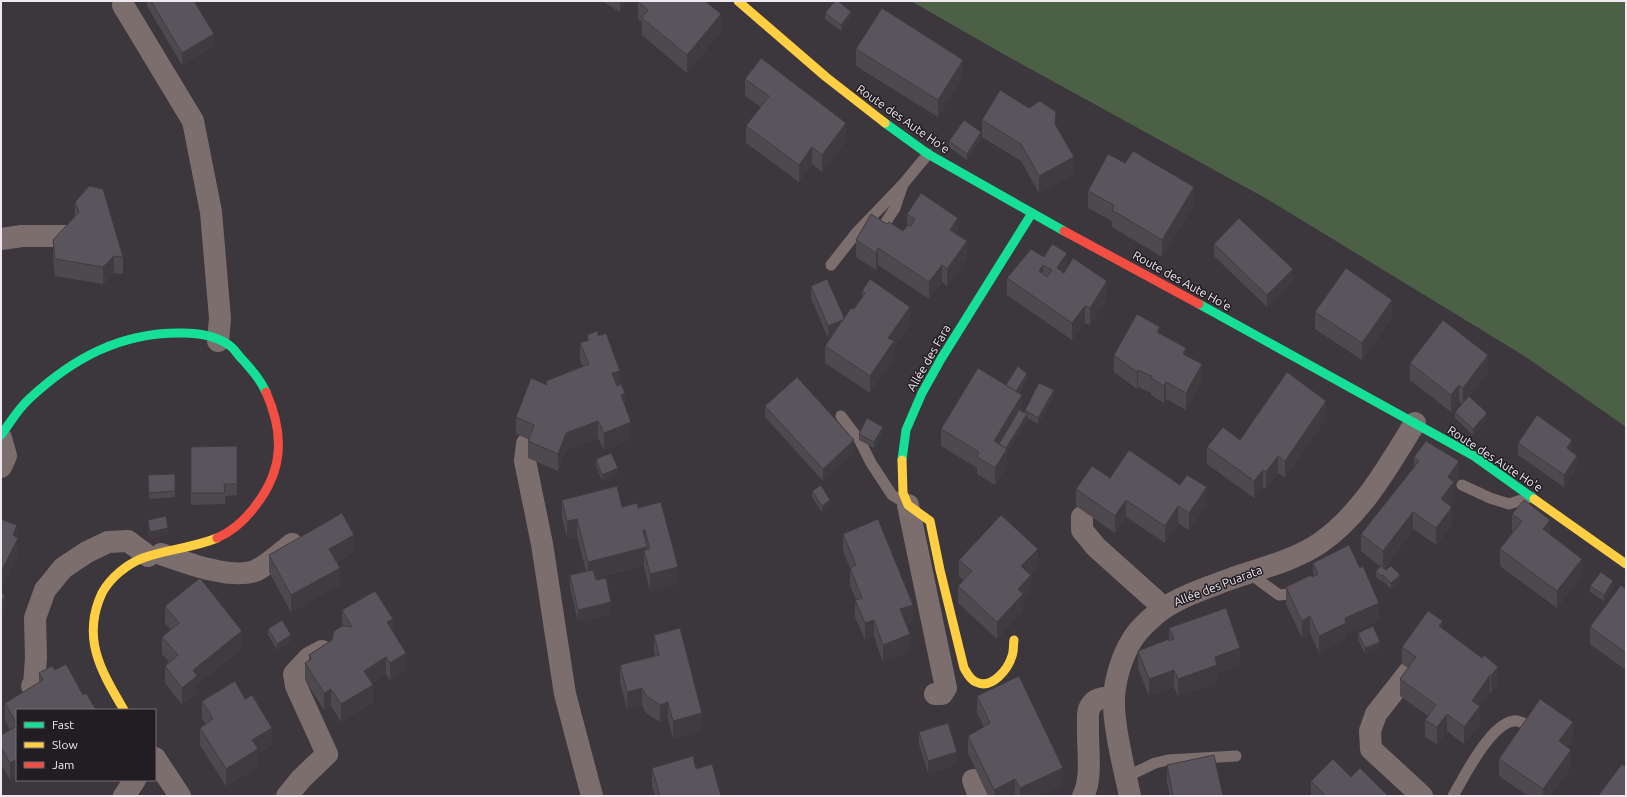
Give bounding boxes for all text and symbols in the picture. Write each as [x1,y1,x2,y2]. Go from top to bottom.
street label: Route des Aute Ho'e [854,82,952,156]
street label: Route des Aute Ho'e [1131,248,1234,313]
street label: Allée des Fara [904,322,953,393]
street label: Route des Aute Ho'e [1445,423,1545,494]
street label: Allée des Puarata [1172,563,1264,608]
legend [16,709,156,781]
text: Fast [52,718,74,731]
text: Slow [52,738,78,751]
text: Jam [52,758,74,771]

